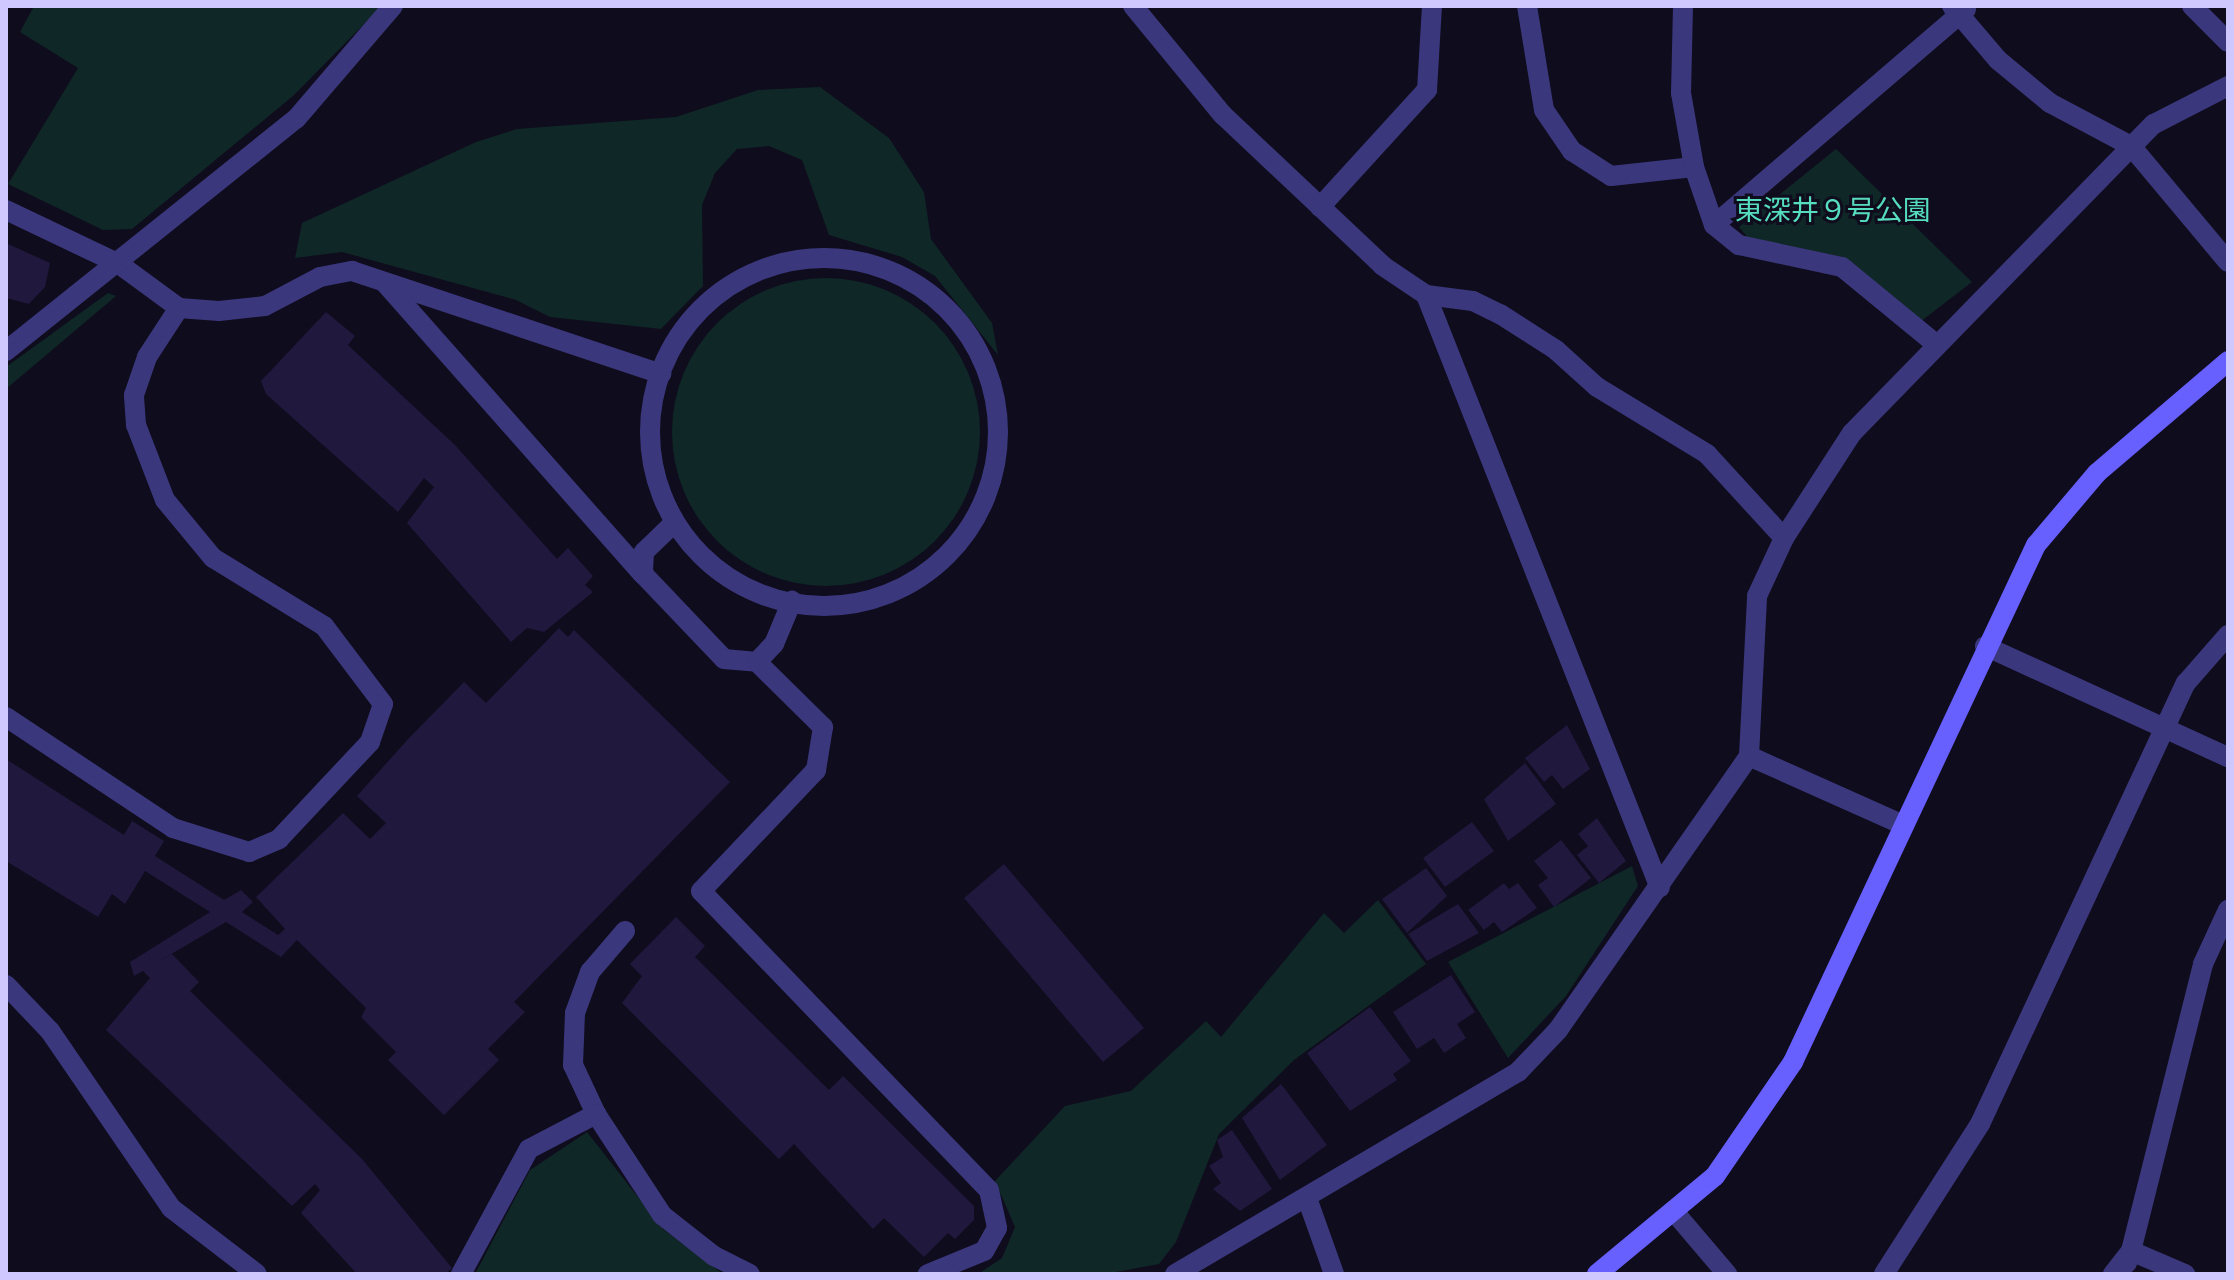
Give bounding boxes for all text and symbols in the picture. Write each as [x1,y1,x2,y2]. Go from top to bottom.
park label: 東深井９号公園 [1735,192,1931,226]

